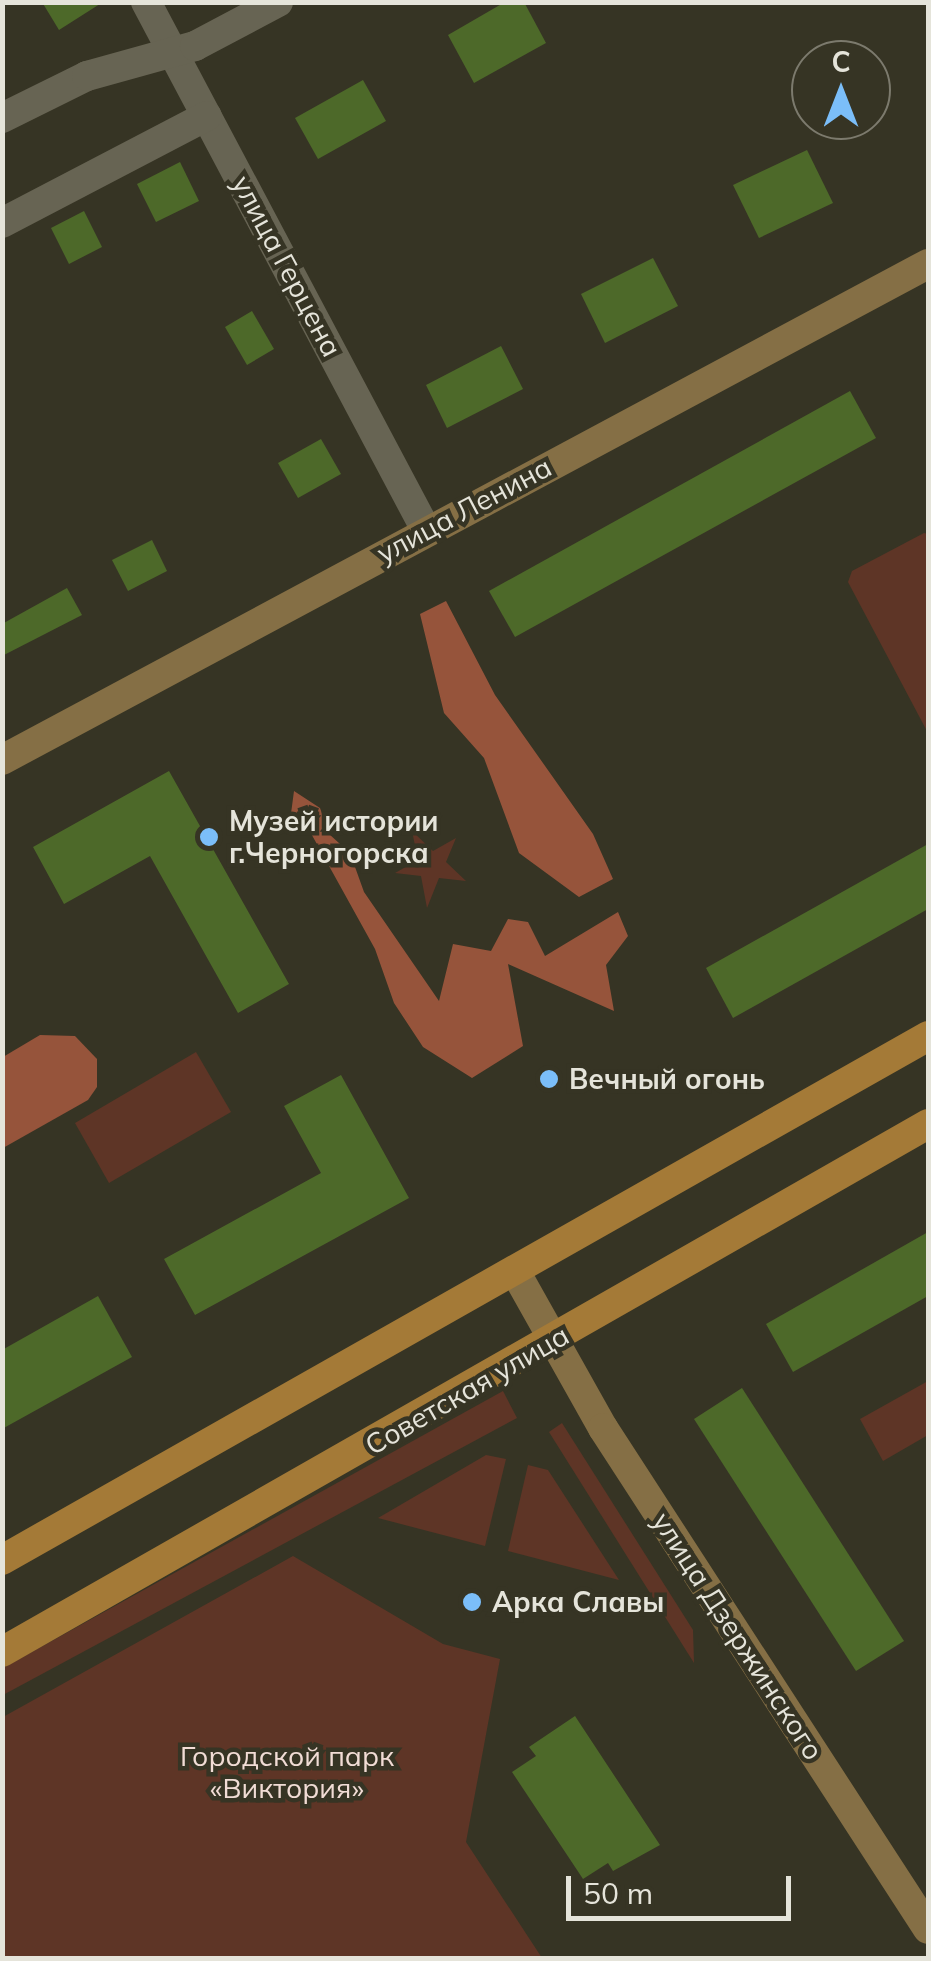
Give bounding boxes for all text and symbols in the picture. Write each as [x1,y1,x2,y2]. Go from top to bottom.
north arrow [791,40,891,140]
text: С [831,44,851,79]
street label: улица Герцена [225,170,349,362]
street label: улица Ленина [371,450,557,570]
place label: Музей истории г.Черногорска [229,804,439,870]
marker: Музей истории г.Черногорска [198,826,220,848]
place label: Вечный огонь [569,1062,765,1096]
marker: Вечный огонь [538,1068,560,1090]
street label: Советская улица [359,1318,575,1462]
street label: улица Дзержинского [645,1506,831,1766]
place label: Арка Славы [492,1585,664,1619]
marker: Арка Славы [461,1591,483,1613]
park label: Городской парк «Виктория» [180,1739,394,1805]
scale bar [571,1856,796,1918]
text: 50 m [583,1874,653,1912]

